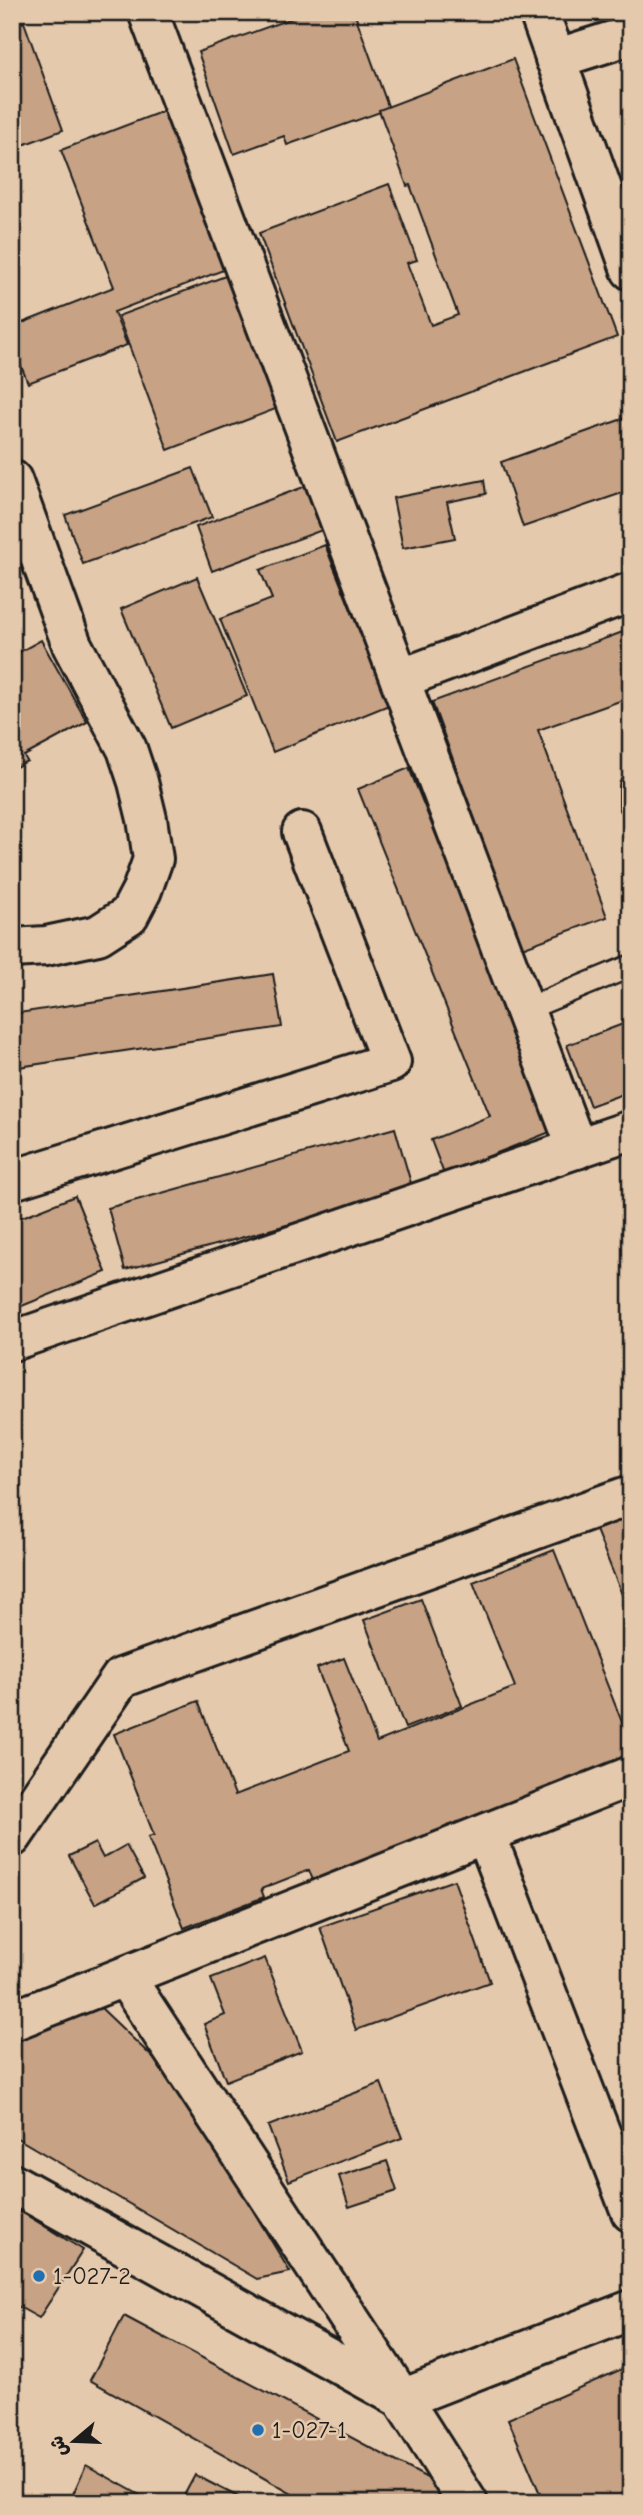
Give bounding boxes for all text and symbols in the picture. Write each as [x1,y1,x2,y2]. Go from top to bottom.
place label: 1-027-2 [53,2262,131,2290]
marker: 1-027-2 [31,2268,47,2284]
north arrow [38,2406,108,2476]
place label: 1-027-1 [272,2416,347,2444]
marker: 1-027-1 [250,2422,266,2438]
text: ش [45,2433,73,2460]

